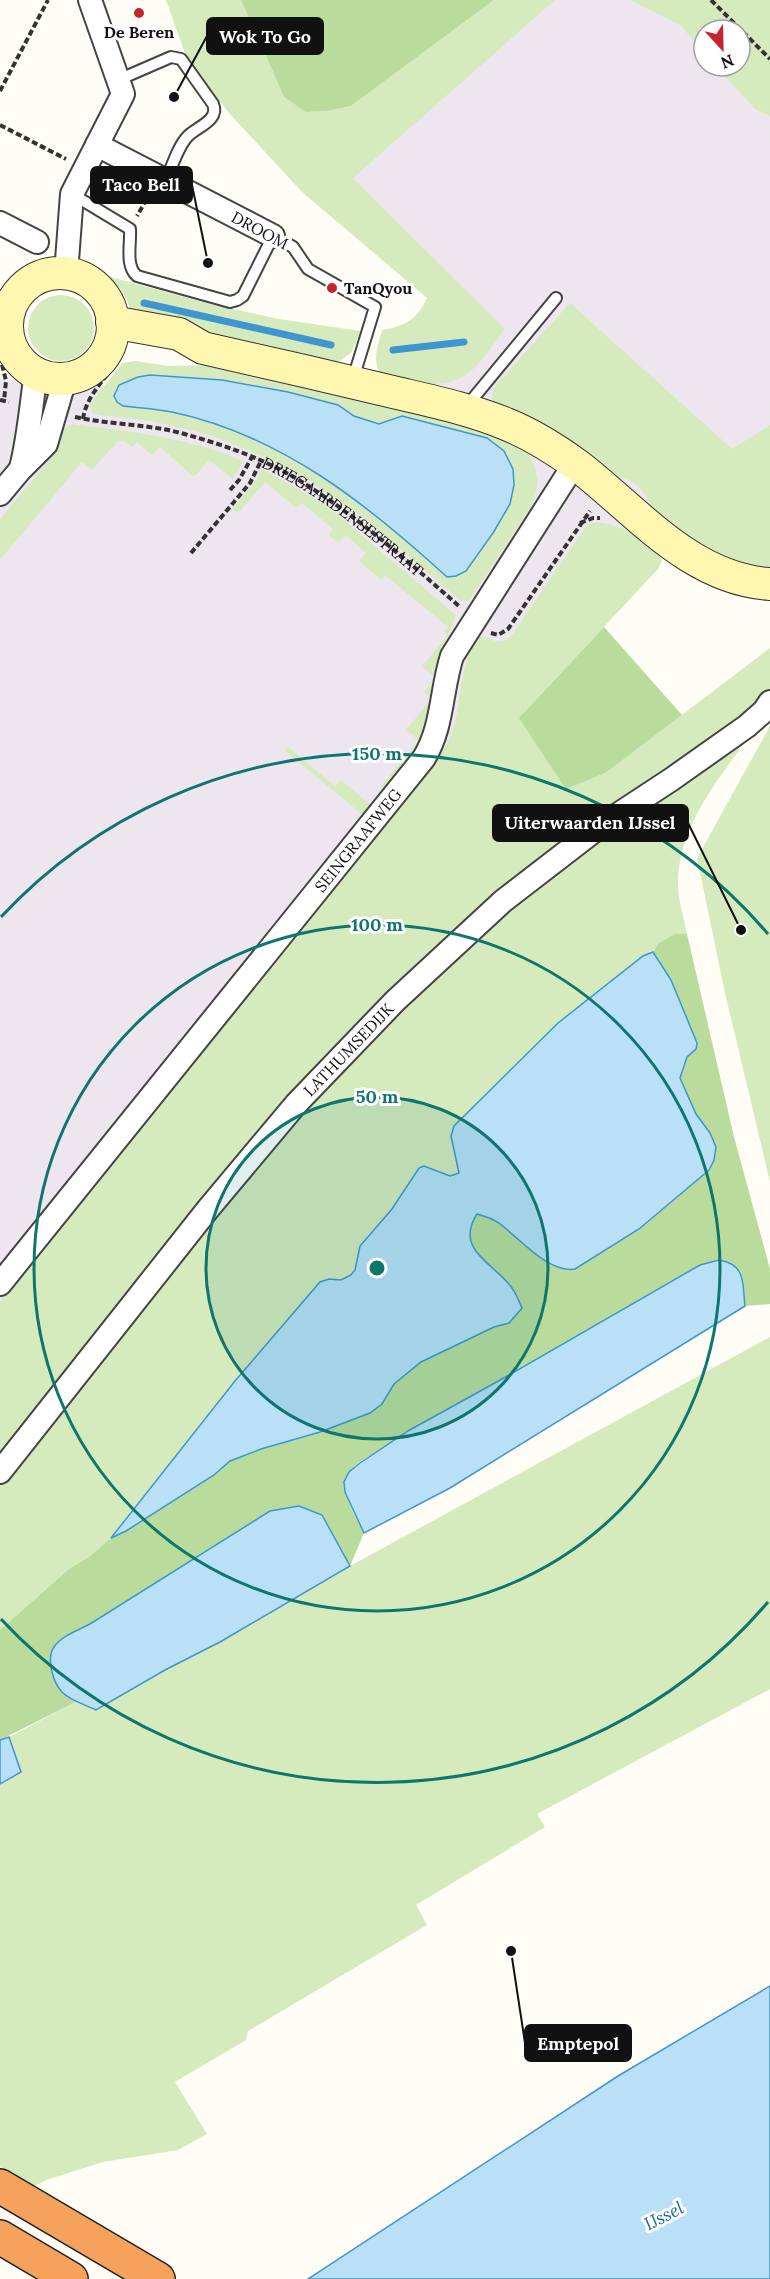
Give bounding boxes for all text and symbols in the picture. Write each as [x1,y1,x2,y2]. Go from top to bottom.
marker: De Beren [132,6,146,20]
callout: Wok To Go [207,18,323,54]
north arrow [692,18,752,78]
place label: De Beren [104,22,174,42]
text: Wok To Go [219,25,311,48]
text: N [718,50,737,73]
callout: Taco Bell [91,167,192,203]
text: Taco Bell [102,173,180,196]
street label: DROOM [228,207,292,253]
place label: TanQyou [344,278,412,298]
marker: TanQyou [325,281,339,295]
street label: DRIEGAARDENSESTRAAT [259,452,427,580]
text: 150 m [352,742,402,765]
street label: SEINGRAAFWEG [310,784,405,896]
callout: Uiterwaarden IJssel [493,805,688,841]
text: Uiterwaarden IJssel [505,811,676,834]
text: 100 m [351,913,403,936]
street label: LATHUMSEDIJK [299,999,398,1100]
text: 50 m [356,1085,399,1108]
centre of rings [367,1258,387,1278]
callout: Emptepol [525,2025,631,2061]
text: Emptepol [537,2032,619,2055]
water label: IJssel [640,2196,687,2235]

